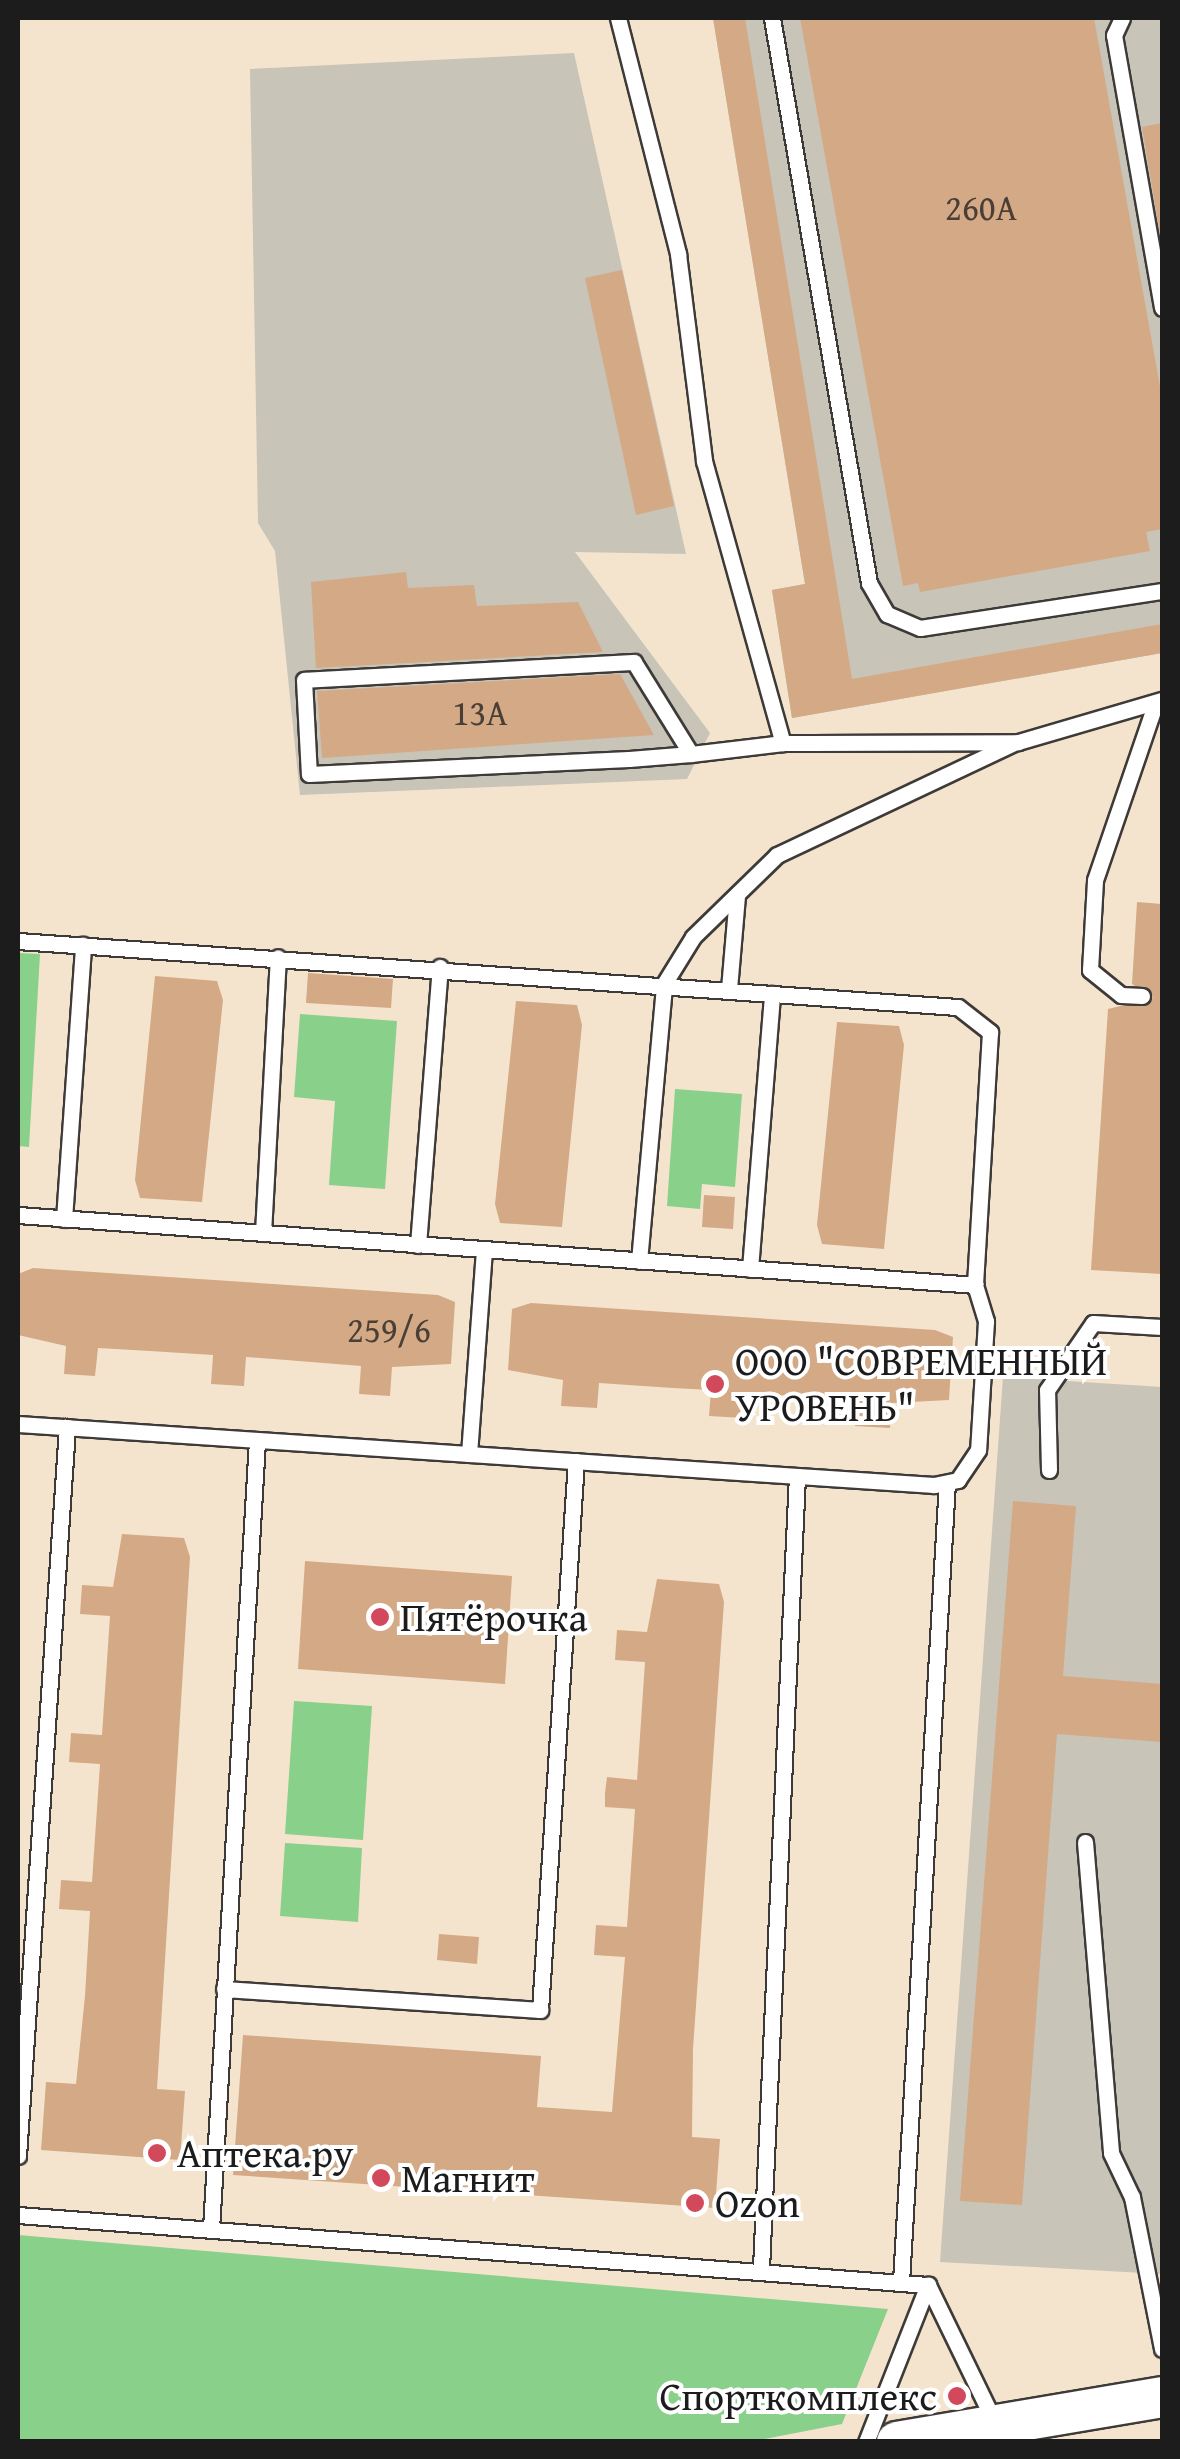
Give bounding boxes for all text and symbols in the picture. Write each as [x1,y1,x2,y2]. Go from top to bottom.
house number: 260А [945,187,1017,229]
house number: 13А [453,692,507,734]
house number: 259/6 [347,1309,431,1351]
place label: ООО "СОВРЕМЕННЫЙ УРОВЕНЬ" [735,1337,1107,1431]
marker: ООО "СОВРЕМЕННЫЙ УРОВЕНЬ" [704,1373,726,1395]
place label: Пятёрочка [400,1593,588,1641]
marker: Пятёрочка [369,1606,391,1628]
place label: Аптека.ру [177,2129,354,2177]
marker: Аптека.ру [146,2142,168,2164]
place label: Магнит [401,2154,535,2202]
marker: Магнит [370,2167,392,2189]
place label: Ozon [715,2179,800,2227]
marker: Ozon [684,2192,706,2214]
place label: Спорткомплекс [659,2372,937,2420]
marker: Спорткомплекс [946,2385,968,2407]

